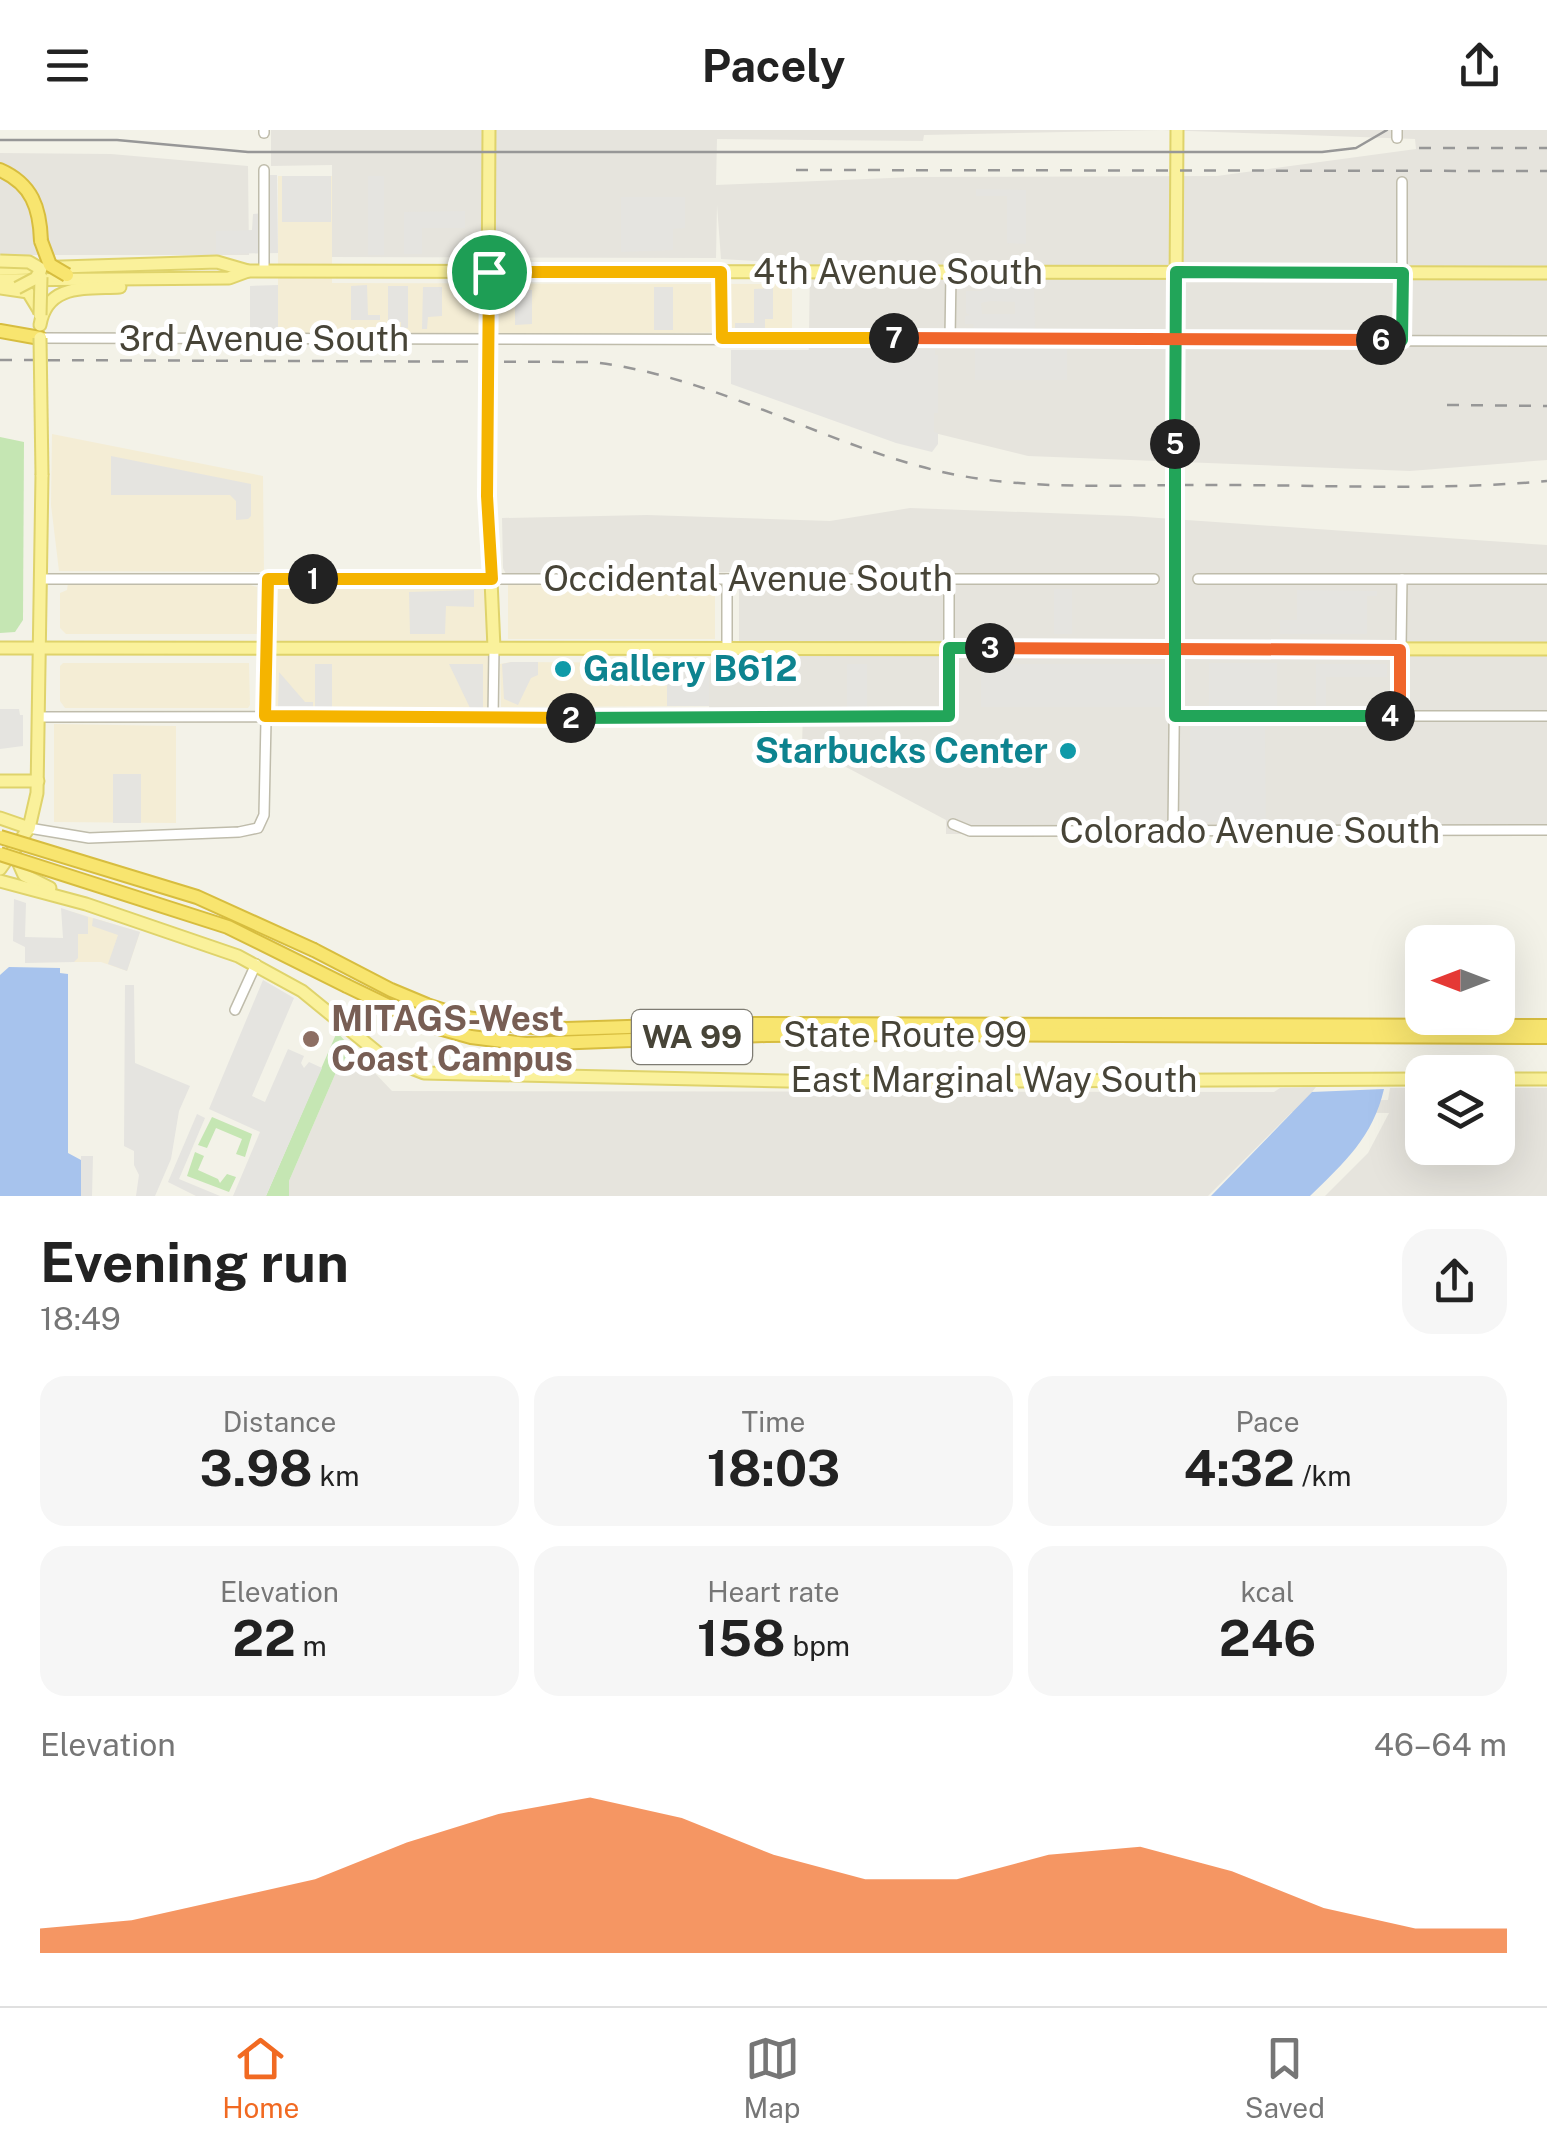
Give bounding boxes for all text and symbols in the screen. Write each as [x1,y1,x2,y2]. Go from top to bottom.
icon: menu [40,38,95,93]
icon: share [1452,38,1507,93]
text: Pacely [702,39,845,92]
pin [447,230,532,315]
icon: arrive [462,245,517,300]
street label: 4th Avenue South [753,251,1043,292]
pin: 7 [869,313,919,363]
pin: 6 [1356,315,1406,365]
street label: 3rd Avenue South [119,318,409,359]
text: 7 [885,321,903,354]
text: 6 [1372,323,1390,356]
pin: 5 [1150,419,1200,469]
text: 5 [1166,427,1184,460]
pin: 1 [288,554,338,604]
street label: Occidental Avenue South [543,558,953,599]
text: 1 [307,562,319,595]
pin: 3 [965,623,1015,673]
text: 3 [981,631,999,664]
place label: Gallery B612 [583,648,797,689]
marker: Gallery B612 [552,658,574,680]
pin: 4 [1365,691,1415,741]
pin: 2 [546,693,596,743]
text: 4 [1381,699,1399,732]
text: 2 [562,701,580,734]
place label: Starbucks Center [755,730,1048,771]
marker: Starbucks Center [1057,740,1079,762]
street label: Colorado Avenue South [1060,810,1440,851]
north arrow [1405,925,1515,1035]
map controls [1405,925,1515,1165]
place label: MITAGS-West Coast Campus [331,998,573,1079]
road number: WA 99 [632,1010,752,1064]
street label: State Route 99 [783,1014,1027,1055]
marker: MITAGS-West Coast Campus [300,1028,322,1050]
button: layers [1405,1055,1515,1165]
street label: East Marginal Way South [791,1059,1197,1100]
button: share [1402,1229,1507,1334]
text: Evening run [40,1230,349,1294]
text: 18:49 [40,1300,121,1337]
text: Distance [223,1405,336,1438]
text: Time [742,1405,805,1438]
text: Pace [1235,1405,1300,1438]
text: 3.98 [200,1438,313,1497]
text: 18:03 [707,1438,840,1497]
text: 4:32 [1184,1438,1295,1497]
text: km [313,1459,359,1492]
text: /km [1295,1459,1351,1492]
text: Elevation [220,1575,339,1608]
text: Heart rate [707,1575,840,1608]
text: kcal [1240,1575,1295,1608]
text: 22 [232,1608,296,1667]
text: 158 [697,1608,786,1667]
text: 246 [1219,1608,1316,1667]
text: m [296,1629,327,1662]
text: bpm [786,1629,850,1662]
text: Elevation [40,1726,176,1763]
text: 46–64 m [1374,1726,1507,1763]
tab: Home [222,2031,299,2124]
tab: Map [744,2031,800,2124]
tab: Saved [1245,2031,1325,2124]

